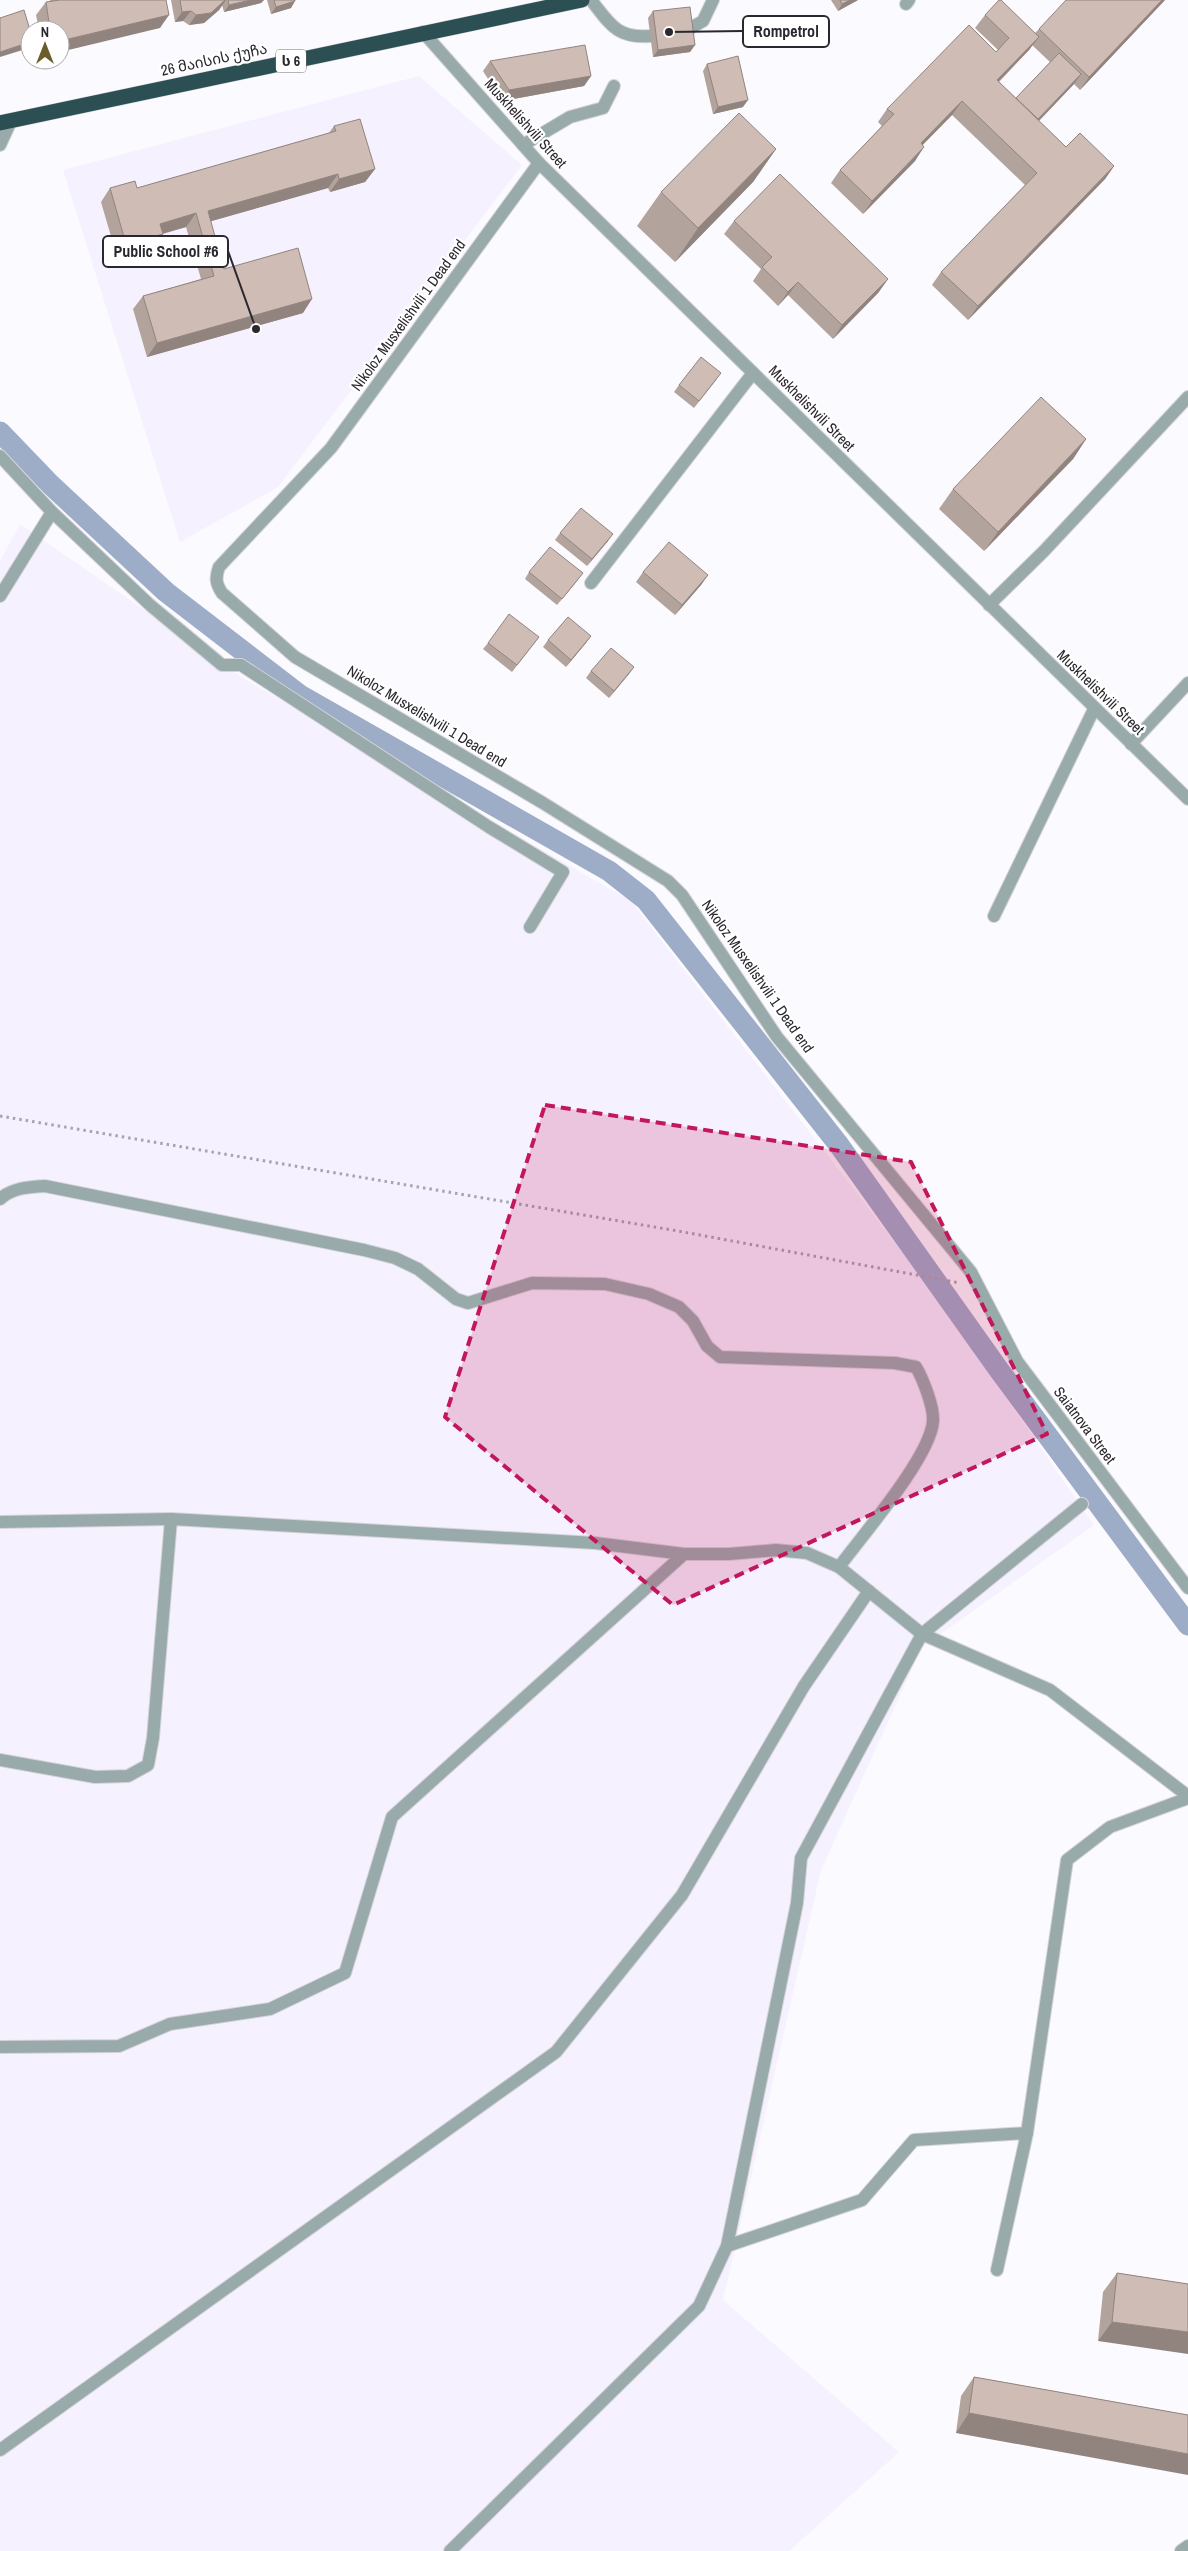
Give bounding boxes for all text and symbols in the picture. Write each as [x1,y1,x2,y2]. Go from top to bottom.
callout: Rompetrol [743,16,829,47]
north arrow [20,20,70,70]
text: Rompetrol [753,20,819,42]
text: N [41,23,49,41]
street label: 26 მაისის ქუჩა [159,37,269,81]
road number: ს 6 [276,49,306,72]
street label: Muskhelishvili Street [480,74,572,173]
street label: Nikoloz Musxelishvili 1 Dead end [346,235,470,395]
callout: Public School #6 [103,236,228,267]
text: Public School #6 [113,240,219,262]
street label: Muskhelishvili Street [764,360,860,456]
street label: Muskhelishvili Street [1053,645,1150,740]
street label: Nikoloz Musxelishvili 1 Dead end [343,660,511,772]
street label: Nikoloz Musxelishvili 1 Dead end [697,895,819,1057]
street label: Saiatnova Street [1049,1382,1121,1468]

